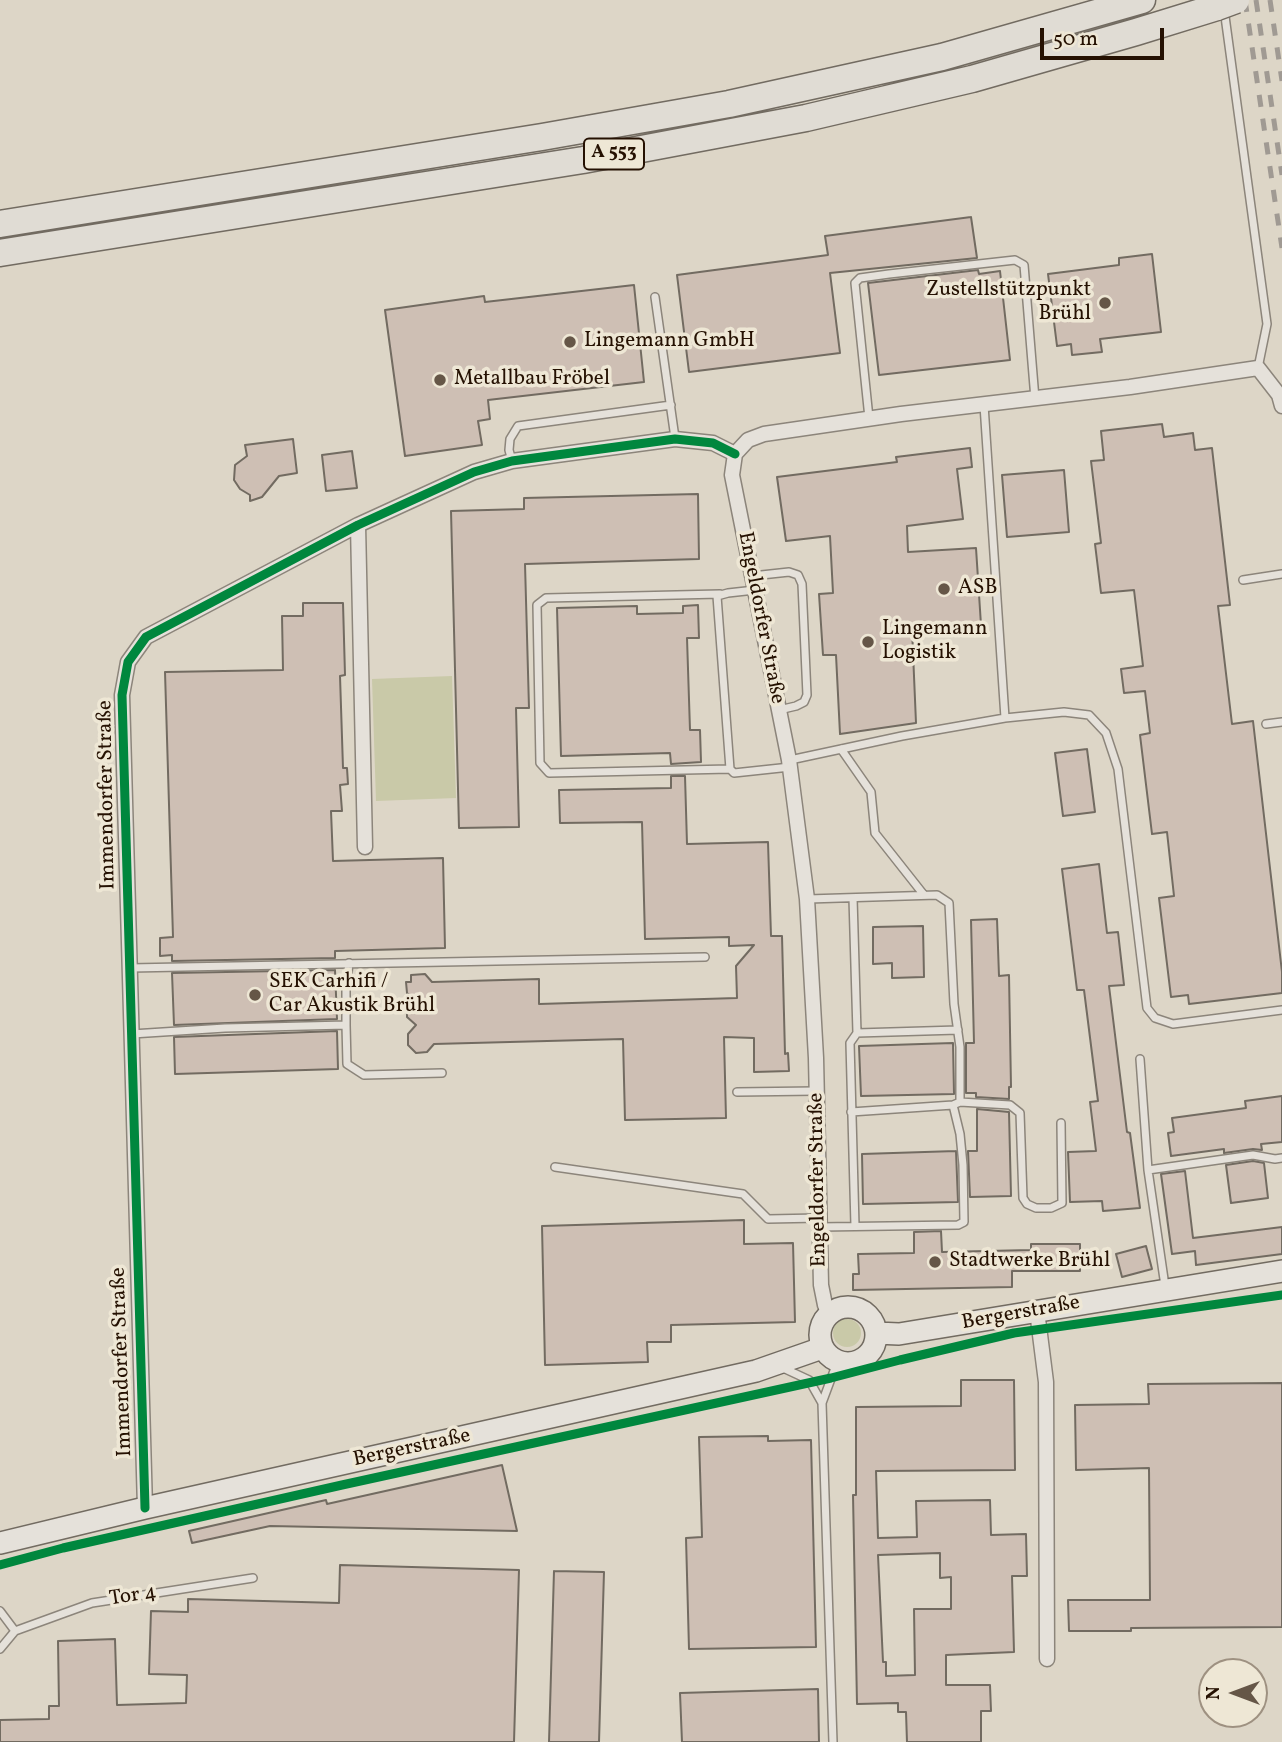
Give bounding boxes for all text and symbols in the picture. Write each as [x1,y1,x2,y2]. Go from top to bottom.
scale bar [1044,14,1168,58]
text: 50 m [1053,25,1098,54]
road number: A 553 [584,138,644,170]
place label: Zustellstützpunkt Brühl [926,278,1091,328]
marker: Zustellstützpunkt Brühl [1097,295,1113,311]
place label: Lingemann GmbH [584,329,755,355]
marker: Lingemann GmbH [562,334,578,350]
place label: Metallbau Fröbel [454,367,610,393]
marker: Metallbau Fröbel [432,372,448,388]
street label: Engeldorfer Straße [731,530,789,706]
place label: ASB [958,576,997,602]
marker: ASB [936,581,952,597]
place label: Lingemann Logistik [882,617,987,667]
marker: Lingemann Logistik [860,634,876,650]
street label: Immendorfer Straße [94,700,122,890]
place label: SEK Carhifi / Car Akustik Brühl [269,970,435,1020]
marker: SEK Carhifi / Car Akustik Brühl [247,987,263,1003]
street label: Engeldorfer Straße [805,1092,833,1268]
place label: Stadtwerke Brühl [949,1249,1110,1275]
marker: Stadtwerke Brühl [927,1254,943,1270]
street label: Immendorfer Straße [107,1267,139,1457]
street label: Bergerstraße [960,1291,1082,1337]
street label: Bergerstraße [351,1424,473,1474]
street label: Tor 4 [108,1581,158,1613]
north arrow [1198,1658,1268,1728]
text: N [1201,1686,1227,1700]

